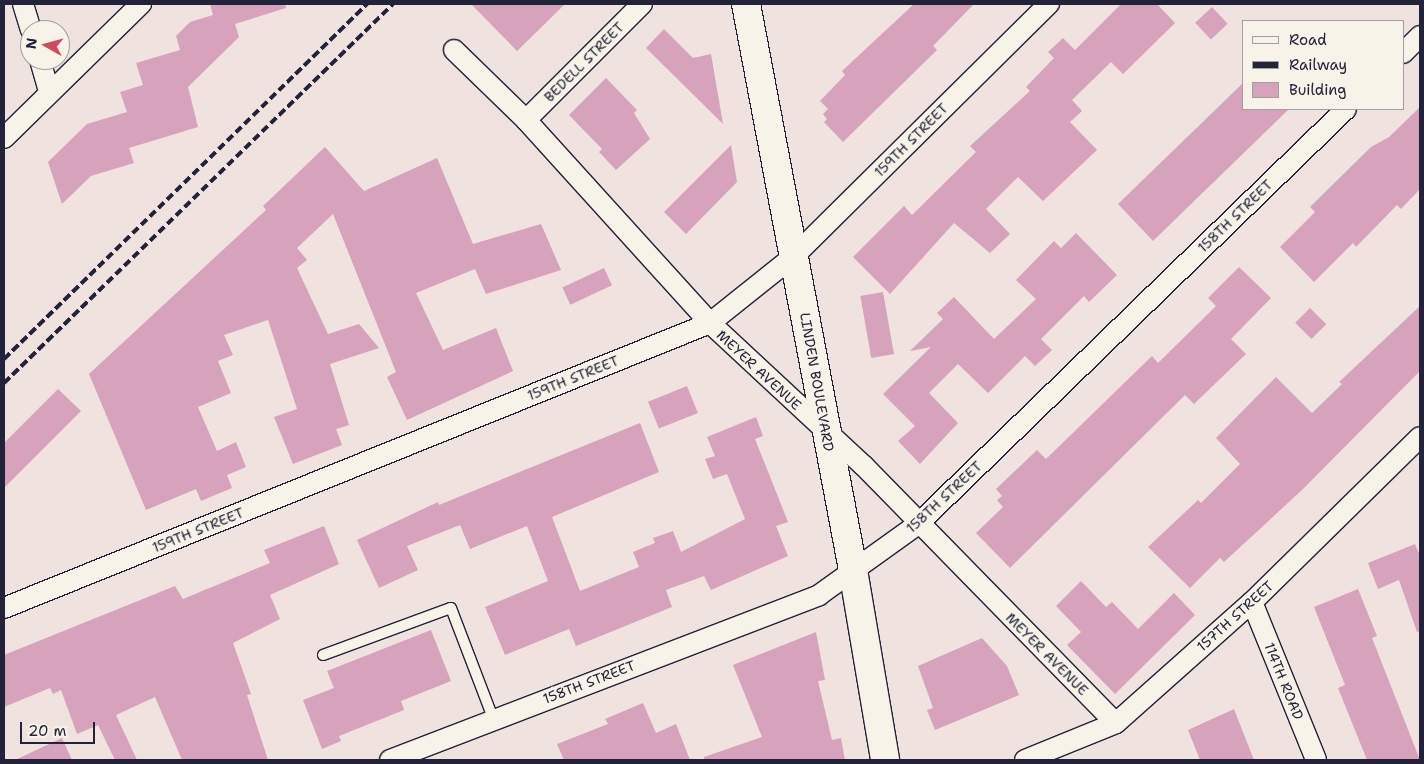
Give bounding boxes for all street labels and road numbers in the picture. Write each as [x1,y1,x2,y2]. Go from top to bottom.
street label: BEDELL STREET [541,19,627,105]
street label: 159TH STREET [871,100,951,180]
street label: 158TH STREET [1194,176,1276,256]
street label: LINDEN BOULEVARD [797,311,837,453]
street label: MEYER AVENUE [713,326,805,414]
street label: 159TH STREET [525,352,621,404]
street label: 158TH STREET [903,458,985,536]
street label: 159TH STREET [150,504,246,556]
street label: 157TH STREET [1193,577,1277,655]
street label: MEYER AVENUE [1002,609,1092,699]
street label: 114TH ROAD [1261,640,1307,722]
street label: 158TH STREET [541,657,637,707]

